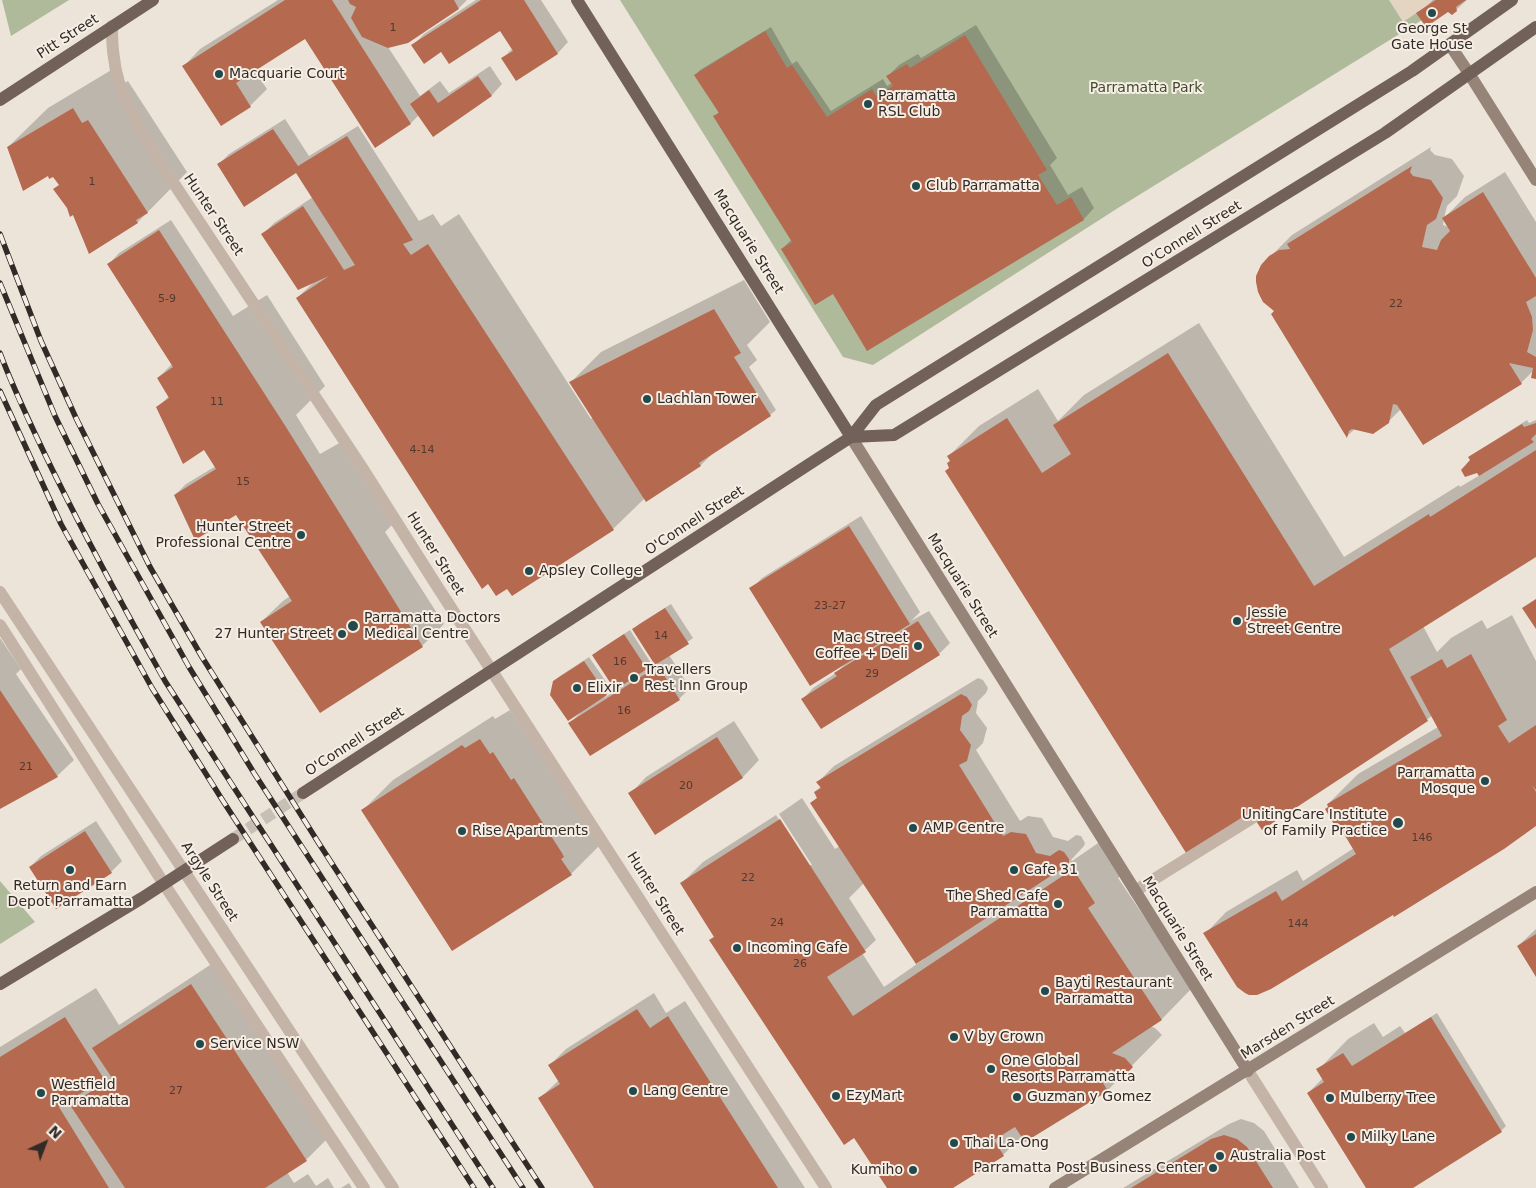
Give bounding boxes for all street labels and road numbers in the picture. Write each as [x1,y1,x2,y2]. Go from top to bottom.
street label: Pitt Street [34,11,102,63]
street label: Hunter Street [179,171,247,259]
street label: Macquarie Street [709,187,787,297]
street label: O'Connell Street [1139,198,1245,272]
street label: O'Connell Street [642,483,748,559]
street label: Hunter Street [403,509,467,599]
street label: Macquarie Street [923,531,1001,641]
street label: O'Connell Street [302,704,408,780]
street label: Argyle Street [177,839,241,925]
street label: Hunter Street [623,849,687,939]
street label: Macquarie Street [1138,874,1216,984]
street label: Marsden Street [1238,993,1338,1063]

